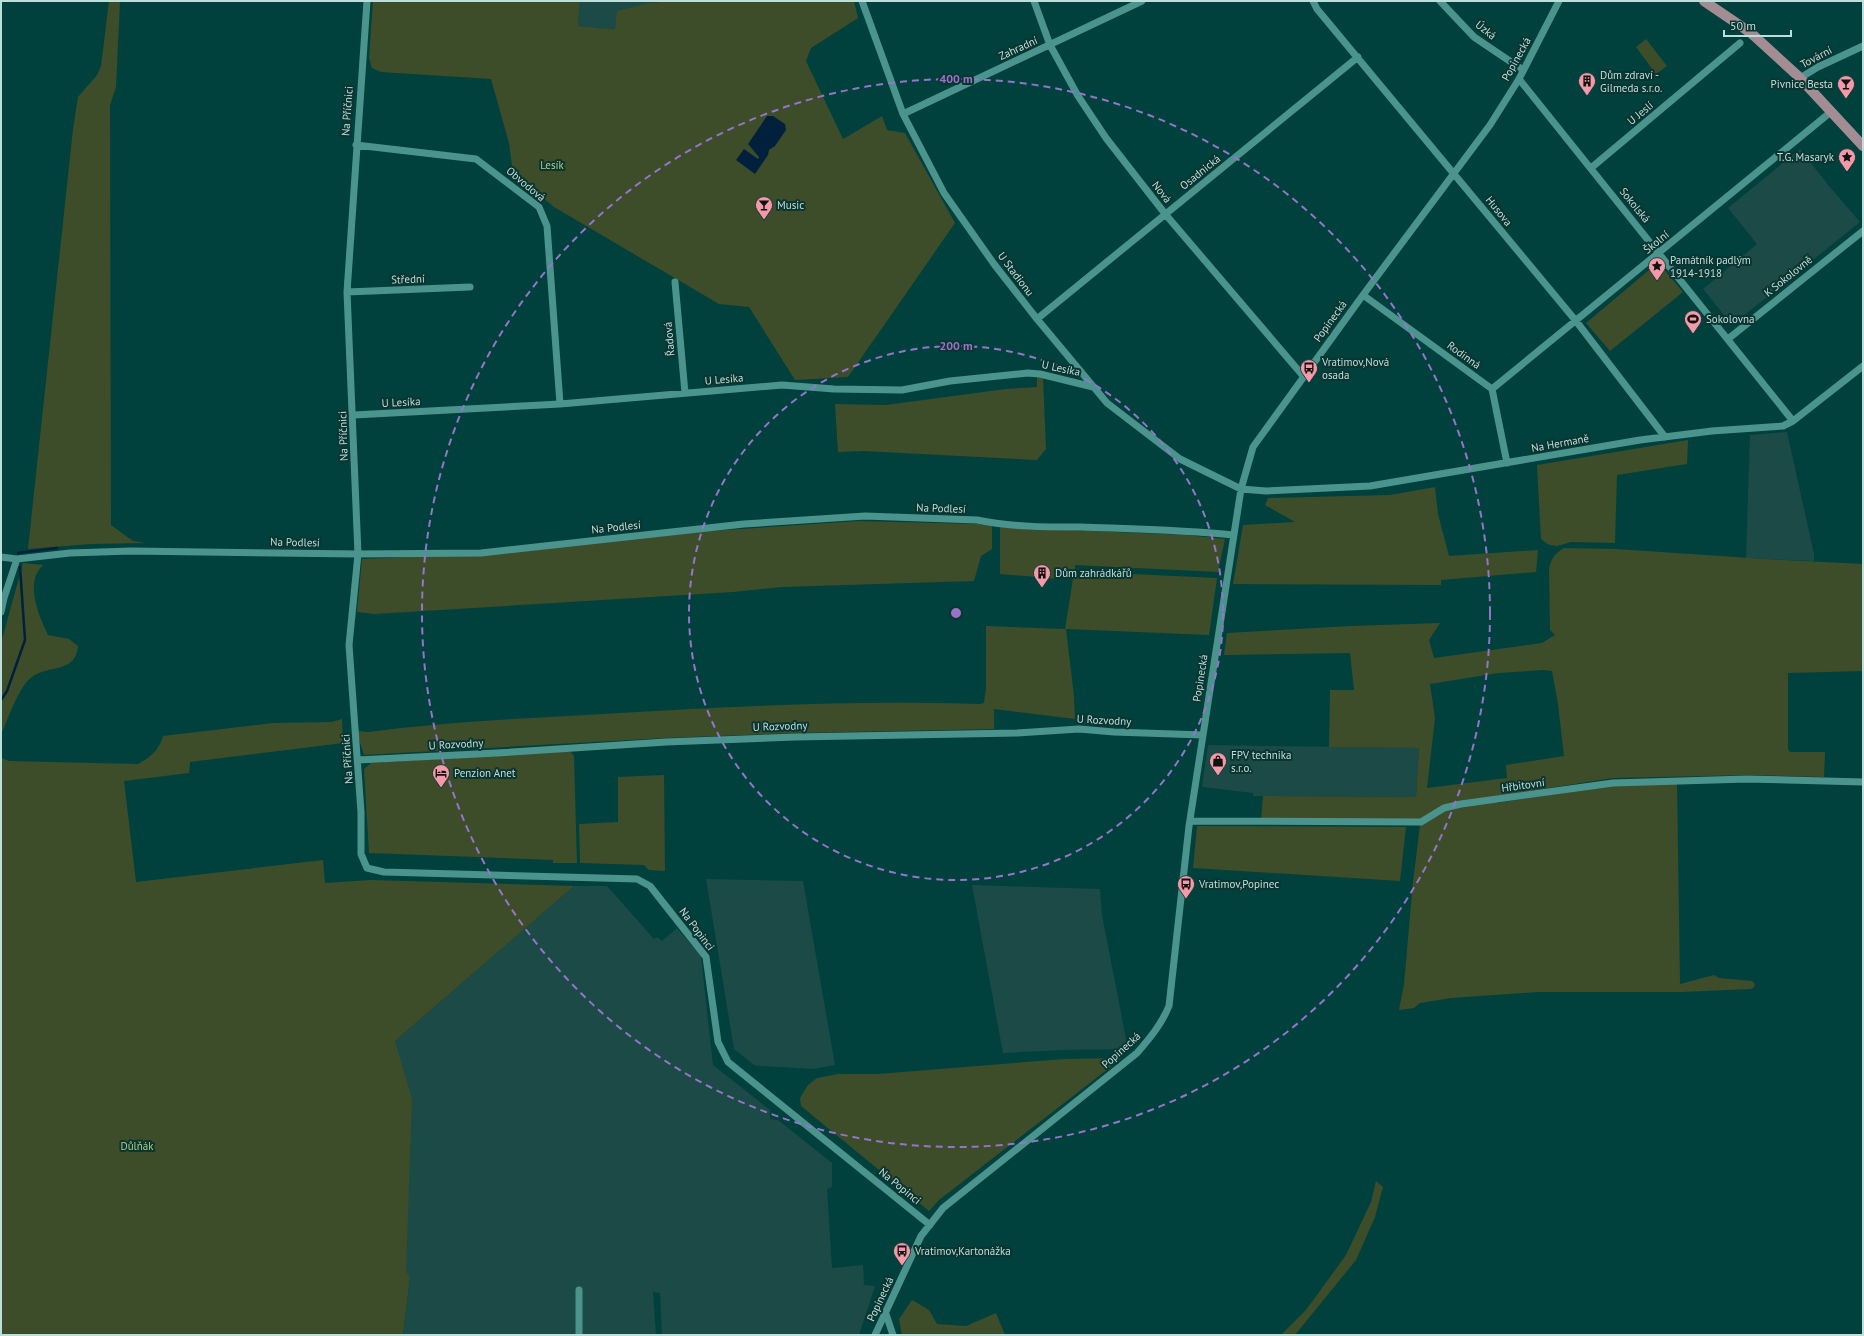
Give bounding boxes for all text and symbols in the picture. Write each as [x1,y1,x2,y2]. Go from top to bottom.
scale bar [1724,12,1791,38]
street label: Úzká [1473,17,1499,43]
text: 50 m [1730,18,1756,33]
street label: Zahradní [996,33,1040,63]
street label: Popinecká [1498,35,1534,83]
street label: Tovární [1798,43,1834,71]
place label: Dům zdraví - Gilmeda s.r.o. [1600,68,1662,95]
text: 400 m [939,71,973,86]
building icon: Dům zdraví - Gilmeda s.r.o. [1577,71,1597,96]
bar icon: Pivnice Besta [1836,74,1856,99]
place label: Pivnice Besta [1771,77,1833,91]
street label: Na Příčnici [338,85,356,136]
street label: U Jeslí [1624,98,1656,128]
place icon: T.G. Masaryk [1837,147,1857,172]
place label: T.G. Masaryk [1777,150,1835,164]
street label: Osadnická [1177,151,1223,193]
park label: Lesík [540,158,564,172]
street label: Obvodová [504,164,548,204]
street label: Nová [1149,178,1175,206]
street label: Sokolská [1617,185,1653,225]
street label: Husova [1483,193,1515,229]
bar icon: Music [754,195,774,220]
place label: Music [777,198,804,212]
street label: Školní [1640,227,1672,257]
street label: U Stadionu [995,249,1037,299]
street label: K Sokolovně [1761,252,1815,300]
place label: Památník padlým 1914-1918 [1670,253,1751,280]
place icon: Památník padlým 1914-1918 [1647,256,1667,281]
street label: Střední [391,271,425,287]
street label: Popinecká [1310,298,1350,344]
sports icon: Sokolovna [1683,309,1703,334]
place label: Sokolovna [1706,312,1755,326]
street label: Řadová [661,321,677,357]
text: 200 m [939,338,973,353]
street label: Rodinná [1444,338,1484,372]
place label: Vratimov,Nová osada [1321,355,1389,382]
street label: U Lesíka [1040,357,1082,379]
bus stop icon: Vratimov,Nová osada [1299,358,1319,383]
street label: U Lesíka [704,370,744,388]
street label: U Lesíka [381,394,421,410]
street label: Na Příčnici [335,411,351,461]
street label: Na Hermaně [1530,431,1590,455]
street label: Na Podlesí [916,500,966,516]
street label: Na Podlesí [591,517,642,537]
street label: Na Podlesí [270,535,320,549]
building icon: Dům zahrádkářů [1032,563,1052,588]
place label: Dům zahrádkářů [1055,566,1132,580]
centre of rings [949,606,963,620]
street label: Popinecká [1189,653,1211,703]
street label: U Rozvodny [1076,712,1133,728]
street label: U Rozvodny [752,718,808,734]
street label: Na Příčnici [338,733,356,784]
street label: U Rozvodny [428,736,485,752]
place label: FPV technika s.r.o. [1231,748,1291,775]
shop icon: FPV technika s.r.o. [1208,751,1228,776]
hotel icon: Penzion Anet [431,763,451,788]
place label: Penzion Anet [454,766,516,780]
street label: Hřbitovní [1500,775,1546,795]
bus stop icon: Vratimov,Popinec [1176,874,1196,899]
place label: Vratimov,Popinec [1198,877,1279,891]
street label: Na Popinci [676,905,718,953]
street label: Popinecká [1099,1029,1143,1071]
park label: Důlňák [120,1139,154,1153]
street label: Na Popinci [876,1165,924,1207]
bus stop icon: Vratimov,Kartonážka [892,1241,912,1266]
place label: Vratimov,Kartonážka [914,1244,1011,1258]
street label: Popinecká [864,1274,896,1324]

